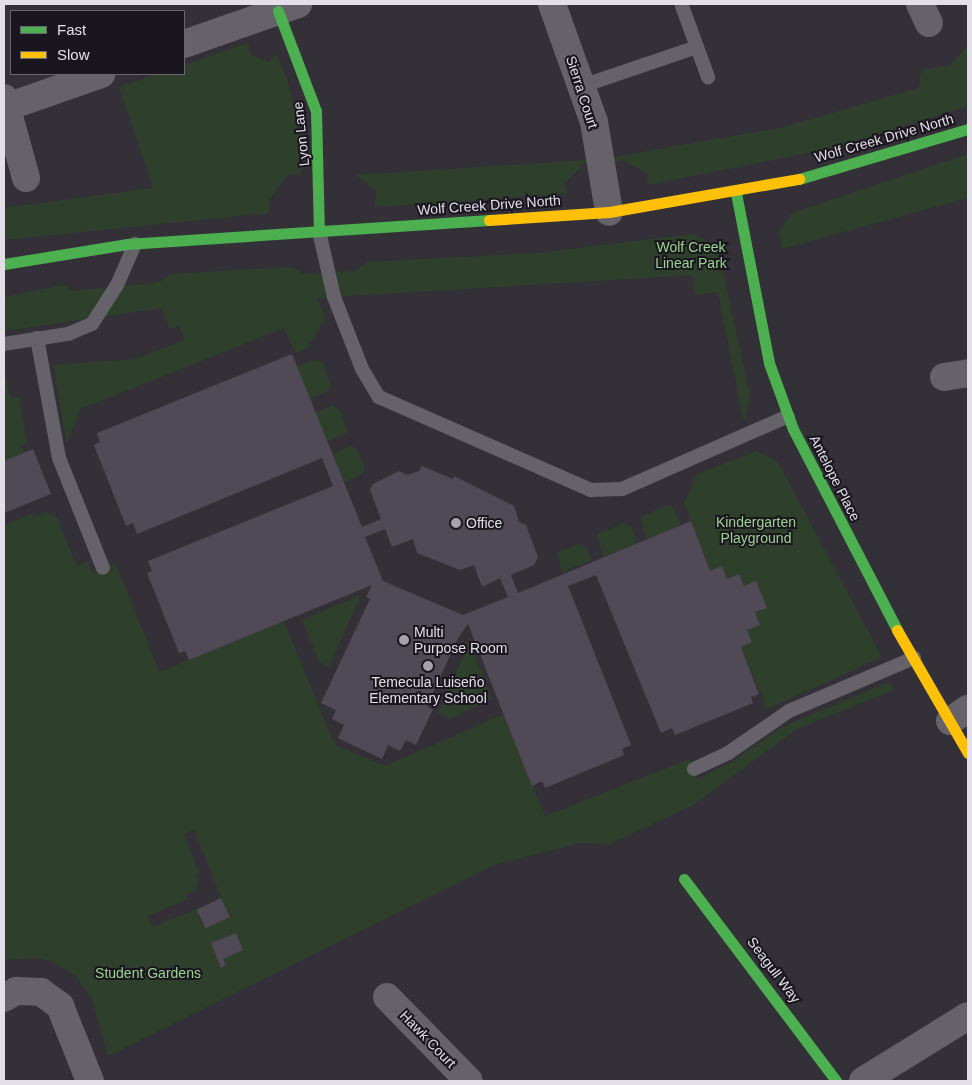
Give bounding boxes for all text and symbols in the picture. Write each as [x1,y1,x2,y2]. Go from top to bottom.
legend [10,10,185,75]
text: Fast [57,21,86,38]
text: Slow [57,46,90,63]
street label: Sierra Court [562,54,602,130]
street label: Lyon Lane [289,101,313,167]
street label: Wolf Creek Drive North [813,110,955,166]
street label: Wolf Creek Drive North [417,192,561,218]
park label: Wolf Creek Linear Park [655,239,727,272]
street label: Antelope Place [806,432,864,524]
park label: Kindergarten Playground [716,514,796,546]
place label: Office [466,515,502,531]
marker: Office [450,517,462,529]
place label: Multi Purpose Room [414,624,507,656]
marker: Multi Purpose Room [398,634,410,646]
marker: Temecula Luiseño Elementary School [422,660,434,672]
place label: Temecula Luiseño Elementary School [369,674,487,706]
street label: Seagull Way [744,934,804,1006]
park label: Student Gardens [95,965,201,981]
street label: Hawk Court [397,1007,459,1071]

